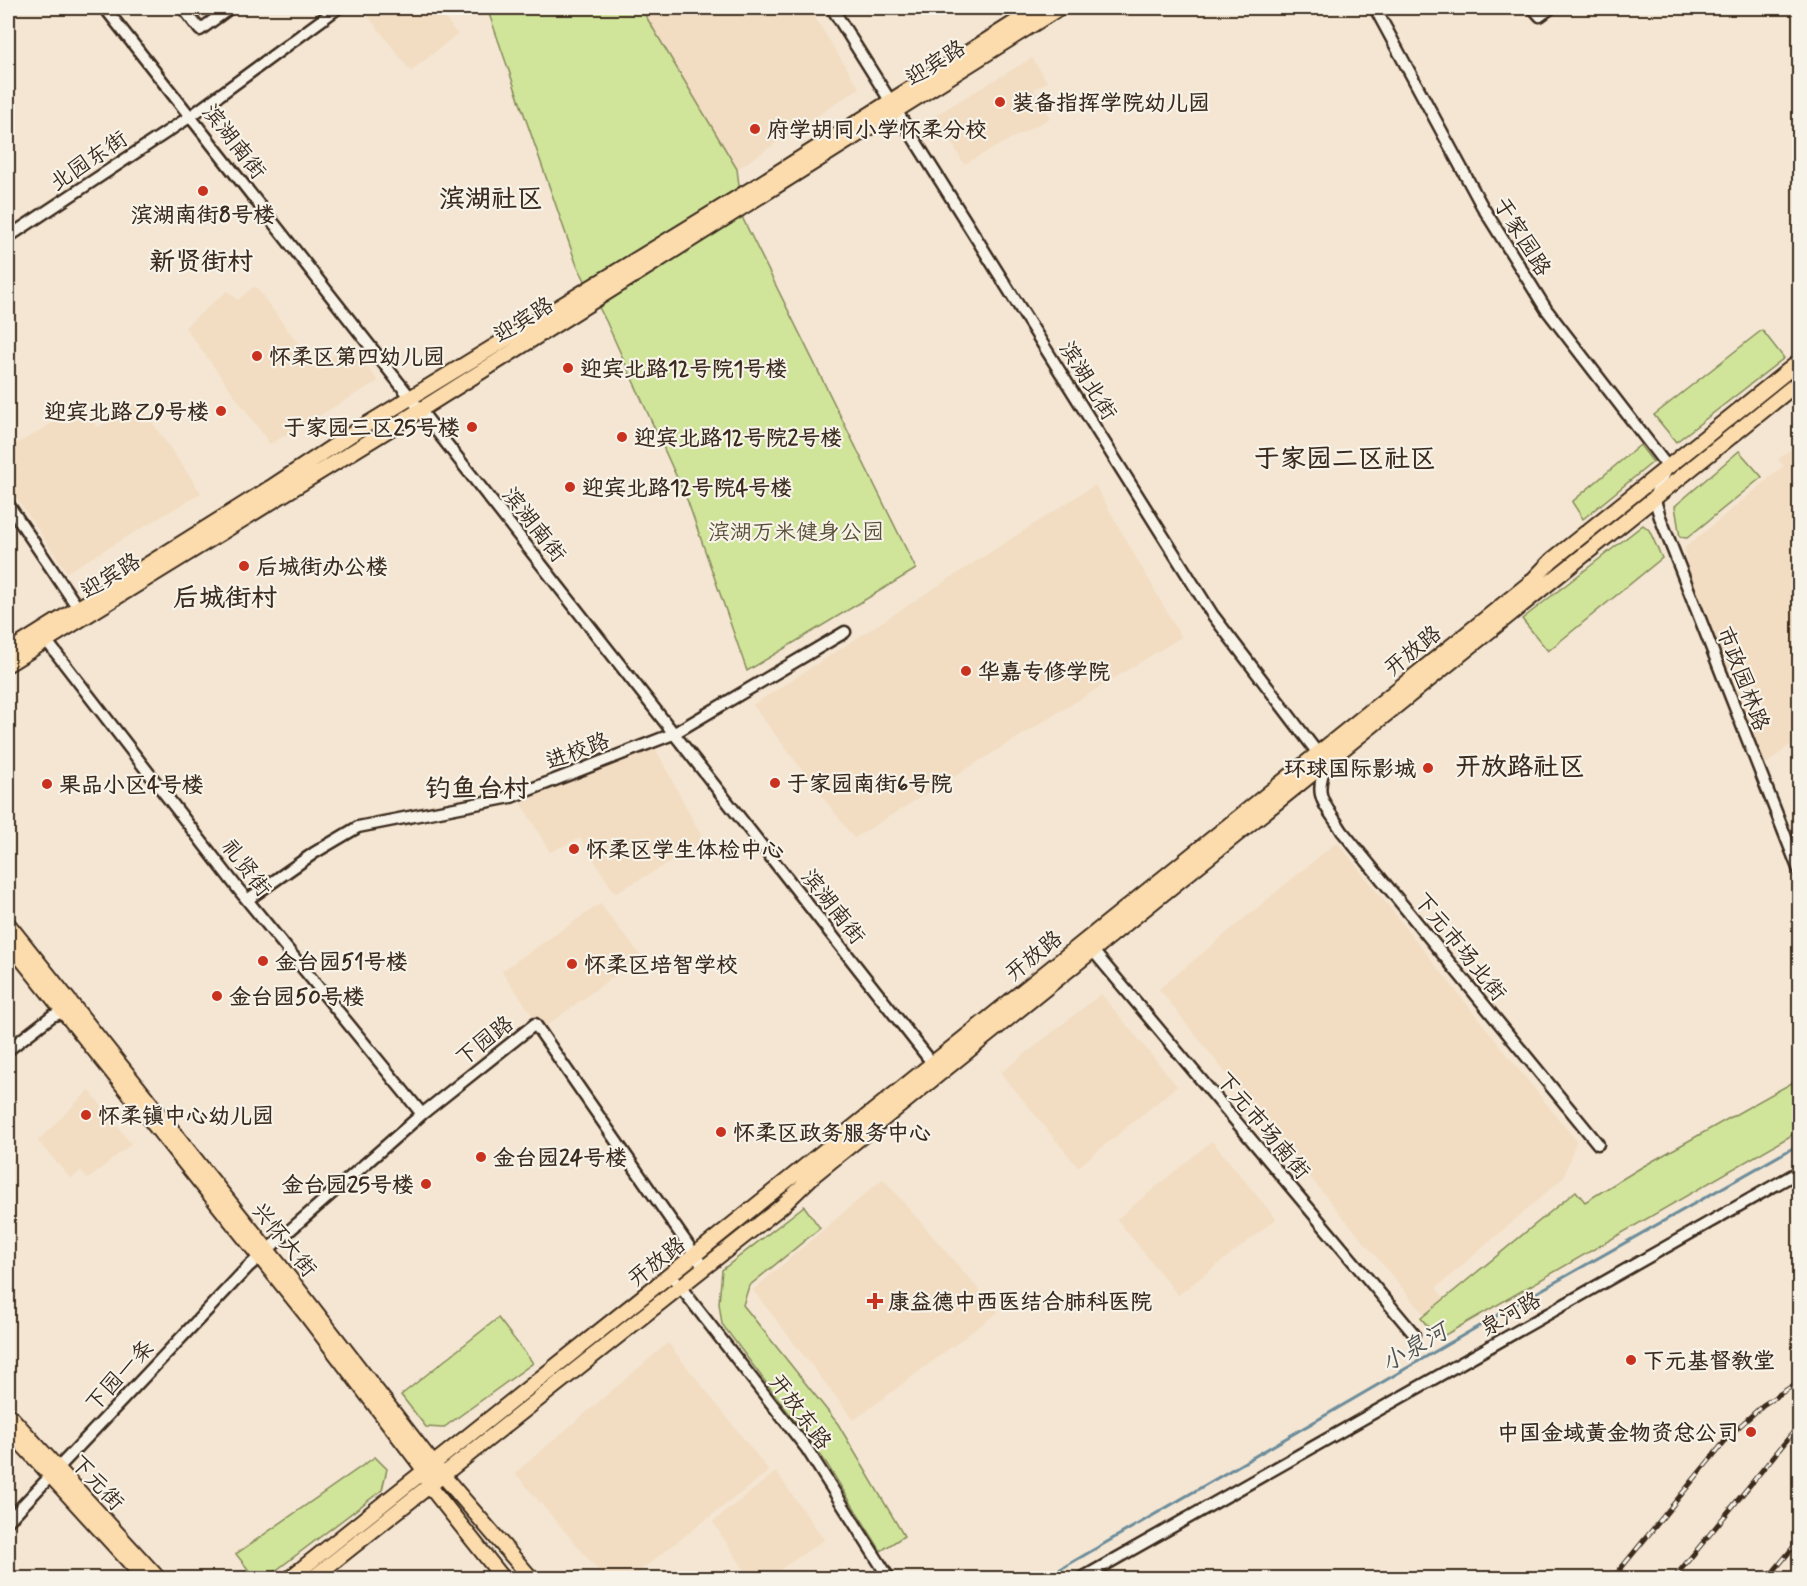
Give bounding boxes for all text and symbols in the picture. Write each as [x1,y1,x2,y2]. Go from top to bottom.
street label: 迎宾路 [901,34,971,93]
place label: 装备指挥学院幼儿园 [1012,90,1210,118]
marker: 装备指挥学院幼儿园 [993,95,1007,109]
street label: 滨湖南街 [195,99,272,186]
place label: 府学胡同小学怀柔分校 [767,117,987,145]
marker: 府学胡同小学怀柔分校 [748,122,762,136]
street label: 北园东街 [45,125,133,198]
district label: 滨湖社区 [439,183,543,217]
marker: 滨湖南街8号楼 [196,184,210,198]
street label: 于家园路 [1486,192,1556,282]
place label: 滨湖南街8号楼 [131,202,275,230]
district label: 新贤街村 [149,246,253,280]
street label: 迎宾路 [489,291,559,350]
street label: 滨湖北街 [1052,336,1122,426]
place label: 怀柔区第四幼儿园 [269,344,445,372]
marker: 怀柔区第四幼儿园 [250,349,264,363]
place label: 迎宾北路12号院1号楼 [580,356,787,384]
marker: 迎宾北路12号院1号楼 [561,361,575,375]
place label: 迎宾北路乙9号楼 [44,399,209,427]
marker: 迎宾北路乙9号楼 [214,404,228,418]
place label: 于家园三区25号楼 [283,415,460,443]
marker: 于家园三区25号楼 [465,420,479,434]
place label: 迎宾北路12号院2号楼 [634,425,842,453]
marker: 迎宾北路12号院2号楼 [615,430,629,444]
district label: 于家园二区社区 [1254,443,1436,477]
place label: 迎宾北路12号院4号楼 [582,475,792,503]
marker: 迎宾北路12号院4号楼 [563,480,577,494]
street label: 滨湖南街 [495,482,572,569]
park label: 滨湖万米健身公园 [708,519,884,547]
street label: 迎宾路 [76,547,146,606]
place label: 后城街办公楼 [256,554,388,582]
marker: 后城街办公楼 [237,559,251,573]
district label: 后城街村 [173,582,277,616]
street label: 开放路 [1379,620,1448,683]
street label: 市政园林路 [1709,622,1775,735]
place label: 华嘉专修学院 [978,659,1110,687]
marker: 华嘉专修学院 [959,664,973,678]
street label: 进校路 [542,727,614,777]
district label: 开放路社区 [1455,751,1585,785]
place label: 环球国际影城 [1284,756,1416,784]
marker: 环球国际影城 [1421,761,1435,775]
place label: 于家园南街6号院 [787,771,952,799]
place label: 果品小区4号楼 [59,772,204,800]
district label: 钓鱼台村 [425,773,529,807]
marker: 于家园南街6号院 [768,776,782,790]
marker: 果品小区4号楼 [40,777,54,791]
street label: 礼贤街 [214,834,277,903]
place label: 怀柔区学生体检中心 [586,837,784,865]
marker: 怀柔区学生体检中心 [567,842,581,856]
street label: 滨湖南街 [794,864,871,951]
street label: 下元市场北街 [1407,887,1512,1007]
street label: 开放路 [1000,925,1069,988]
place label: 金台园51号楼 [275,949,408,977]
place label: 怀柔区培智学校 [584,952,738,980]
marker: 金台园51号楼 [256,954,270,968]
marker: 怀柔区培智学校 [565,957,579,971]
place label: 金台园50号楼 [229,984,365,1012]
marker: 金台园50号楼 [210,989,224,1003]
street label: 下园路 [451,1010,520,1073]
street label: 下元市场南街 [1209,1067,1316,1186]
place label: 怀柔镇中心幼儿园 [98,1103,274,1131]
marker: 怀柔镇中心幼儿园 [79,1108,93,1122]
place label: 怀柔区政务服务中心 [733,1120,931,1148]
marker: 怀柔区政务服务中心 [714,1125,728,1139]
place label: 金台园24号楼 [493,1145,627,1173]
marker: 金台园24号楼 [474,1150,488,1164]
place label: 金台园25号楼 [281,1172,414,1200]
marker: 金台园25号楼 [419,1177,433,1191]
street label: 兴怀大街 [245,1197,322,1283]
street label: 开放路 [623,1231,692,1294]
street label: 泉河路 [1475,1286,1547,1343]
place label: 康益德中西医结合肺科医院 [888,1289,1152,1317]
marker: 康益德中西医结合肺科医院 [866,1292,884,1310]
water label: 小泉河 [1376,1315,1457,1380]
street label: 下园一条 [80,1335,161,1418]
place label: 下元基督教堂 [1643,1348,1775,1376]
marker: 下元基督教堂 [1624,1353,1638,1367]
street label: 开放东路 [762,1369,837,1456]
place label: 中国金域黄金物资总公司 [1497,1420,1739,1448]
marker: 中国金域黄金物资总公司 [1744,1425,1758,1439]
street label: 下元街 [64,1450,129,1517]

